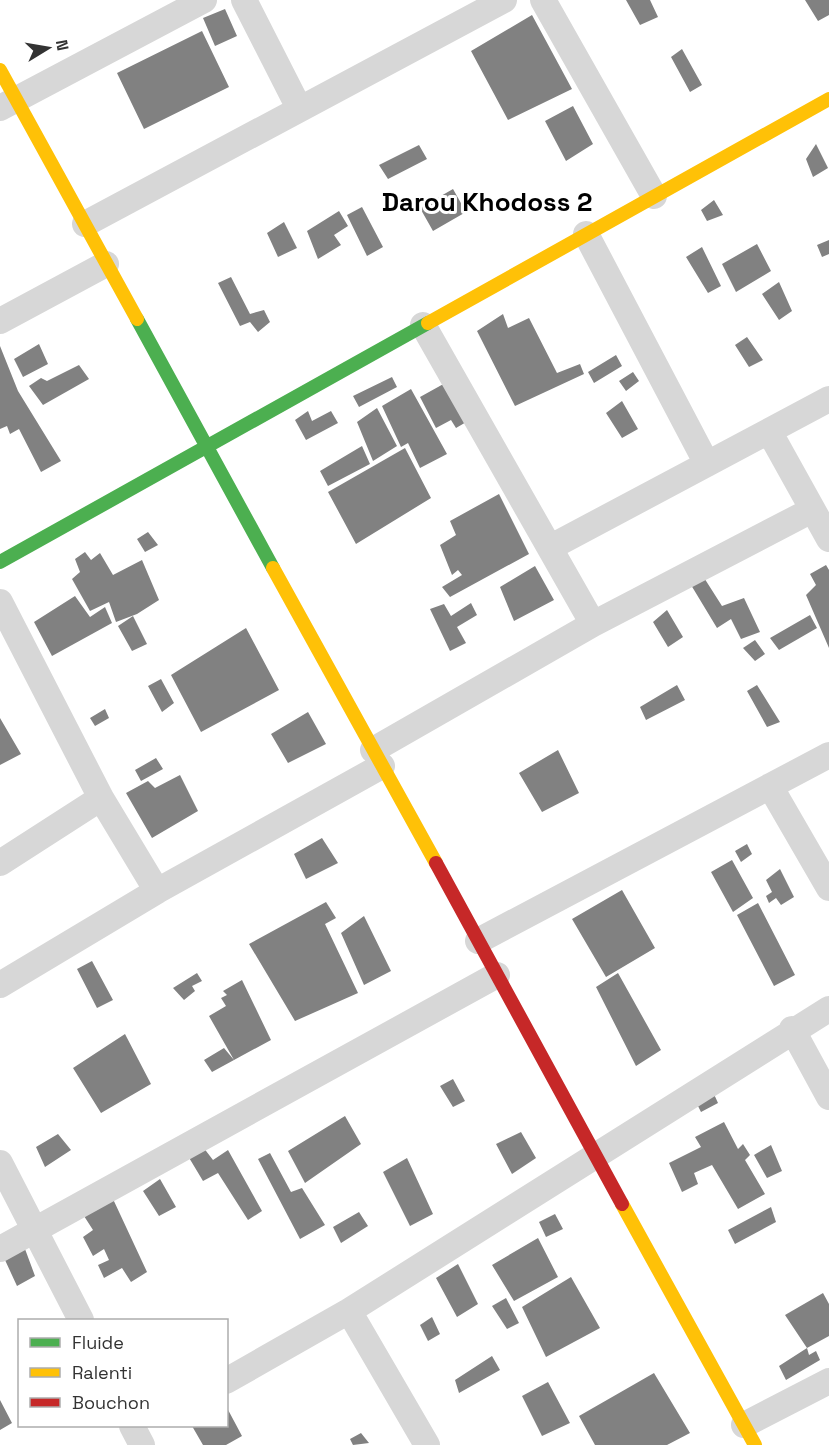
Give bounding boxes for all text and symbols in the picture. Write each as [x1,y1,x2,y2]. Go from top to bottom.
north arrow [18,18,78,78]
text: N [51,38,74,53]
district label: Darou Khodoss 2 [382,185,592,219]
legend [18,1319,228,1427]
text: Fluide [72,1331,124,1354]
text: Ralenti [72,1361,132,1384]
text: Bouchon [72,1391,150,1414]

